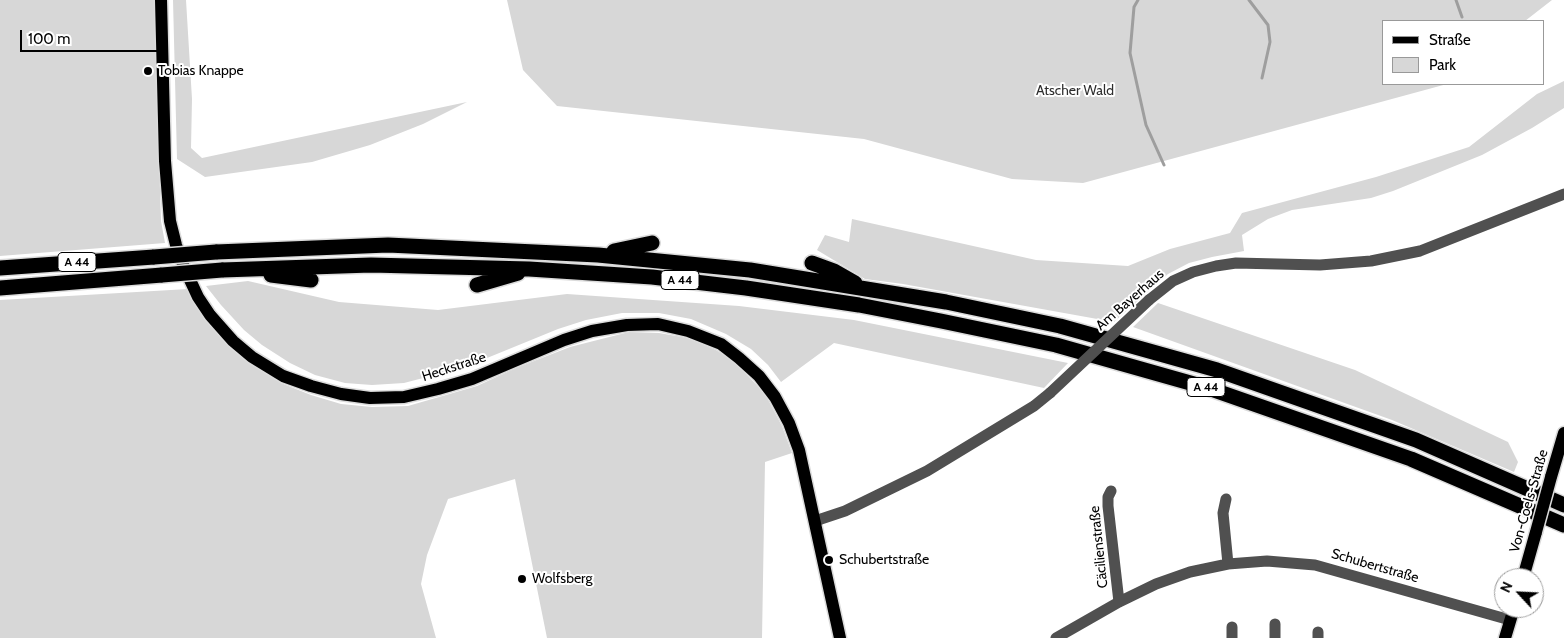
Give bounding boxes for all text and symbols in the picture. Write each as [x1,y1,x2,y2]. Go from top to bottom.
scale bar [22,20,164,52]
legend [1382,20,1544,85]
text: 100 m [28,30,70,48]
text: Straße [1429,31,1471,49]
text: Park [1429,56,1456,74]
place label: Tobias Knappe [158,63,244,79]
marker: Tobias Knappe [142,65,154,77]
park label: Atscher Wald [1036,83,1114,99]
road number: A 44 [58,252,96,272]
street label: Am Bayerhaus [1092,266,1168,334]
road number: A 44 [661,270,699,290]
street label: Heckstraße [420,349,488,385]
road number: A 44 [1187,378,1225,397]
street label: Von-Coels-Straße [1506,448,1552,554]
street label: Cäcilienstraße [1086,505,1112,589]
street label: Schubertstraße [1329,545,1421,587]
place label: Schubertstraße [839,552,929,568]
marker: Schubertstraße [823,554,835,566]
north arrow [1494,568,1544,618]
place label: Wolfsberg [532,571,592,587]
marker: Wolfsberg [516,573,528,585]
text: N [1496,579,1517,595]

